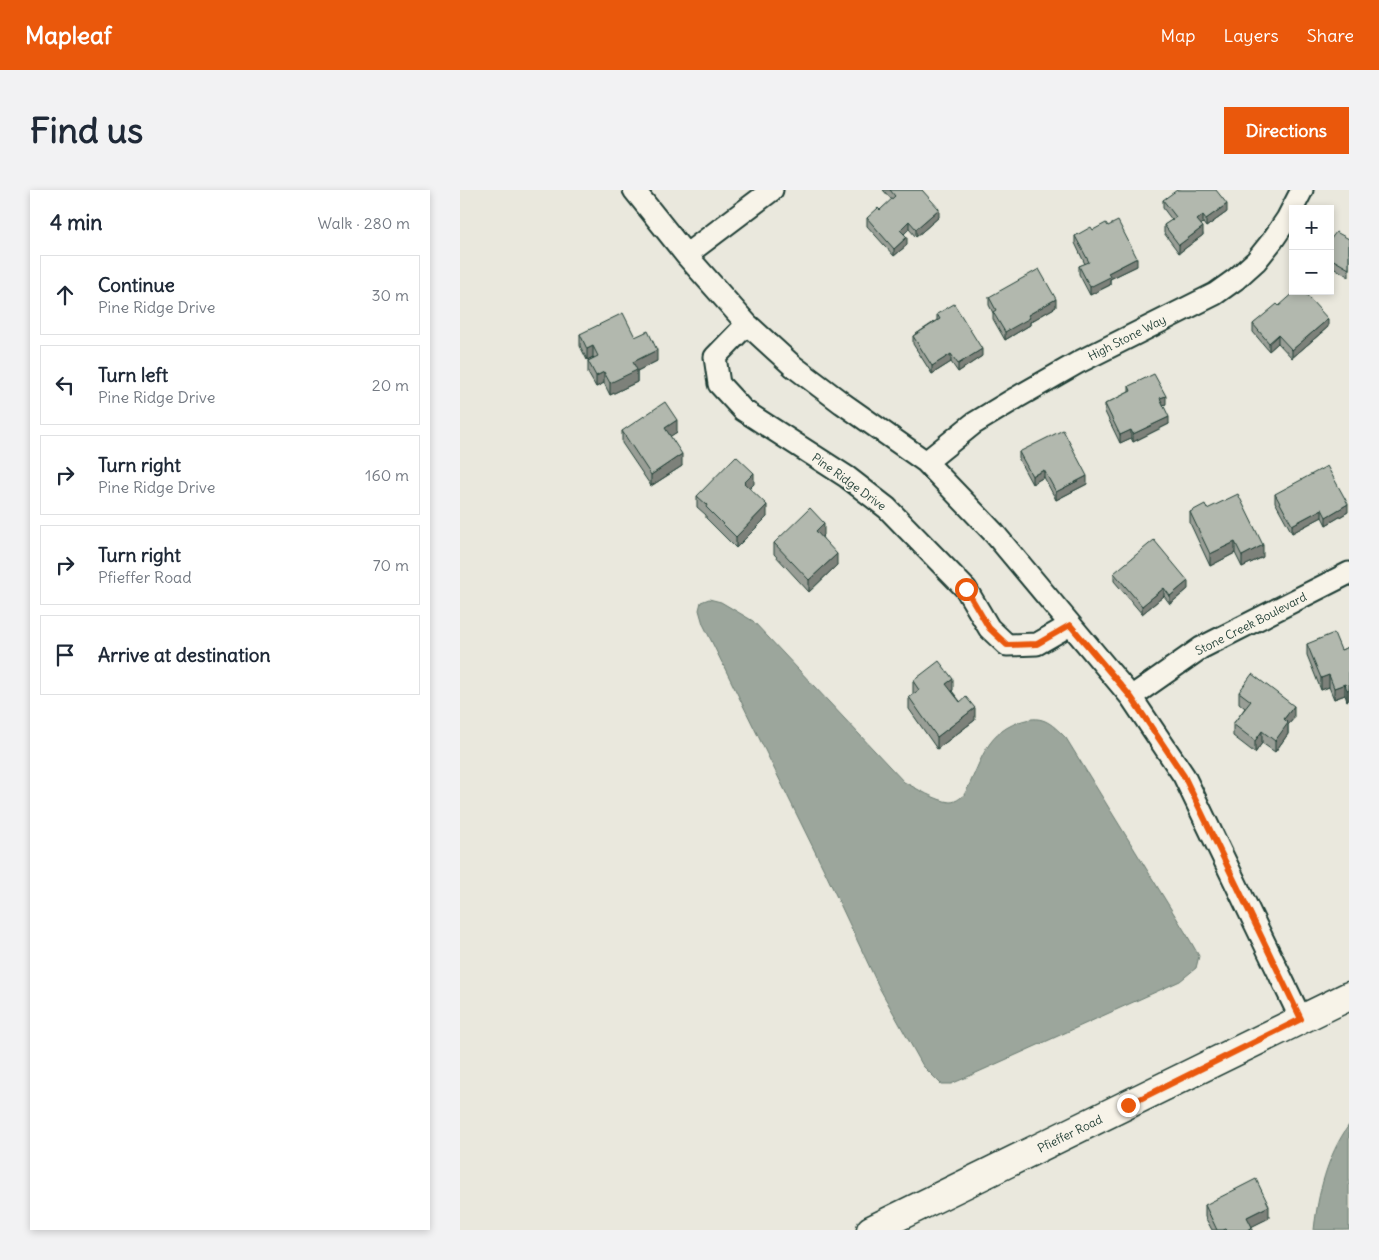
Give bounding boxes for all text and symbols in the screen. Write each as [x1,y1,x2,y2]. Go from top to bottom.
text: Mapleaf [25,20,112,50]
text: Map [1160,24,1195,47]
text: Layers [1223,24,1279,47]
text: Share [1307,24,1354,47]
button: Directions [1224,107,1349,154]
text: Find us [30,108,143,152]
map controls [1289,205,1334,295]
button: + [1289,205,1334,250]
text: 4 min [50,209,102,236]
text: Walk · 280 m [318,213,410,233]
button: − [1289,250,1334,295]
text: Continue [98,273,175,297]
icon: ahead [51,281,79,309]
text: 30 m [372,285,409,305]
text: Pine Ridge Drive [98,297,215,317]
street label: High Stone Way [1085,311,1168,364]
text: Turn left [98,363,168,387]
icon: left [51,371,79,399]
text: 20 m [372,375,409,395]
text: Pine Ridge Drive [98,387,215,407]
street label: Pine Ridge Drive [809,450,889,514]
text: Turn right [98,453,181,477]
icon: right [51,461,79,489]
text: 160 m [365,465,409,485]
text: Pine Ridge Drive [98,477,215,497]
text: Turn right [98,543,181,567]
icon: right [51,551,79,579]
text: 70 m [373,555,409,575]
text: Pfieffer Road [98,567,192,587]
route start [955,578,978,601]
street label: Stone Creek Boulevard [1193,589,1309,658]
icon: arrive [51,641,79,669]
text: Arrive at destination [98,643,271,667]
route end [1117,1094,1140,1117]
street label: Pfieffer Road [1035,1111,1105,1156]

